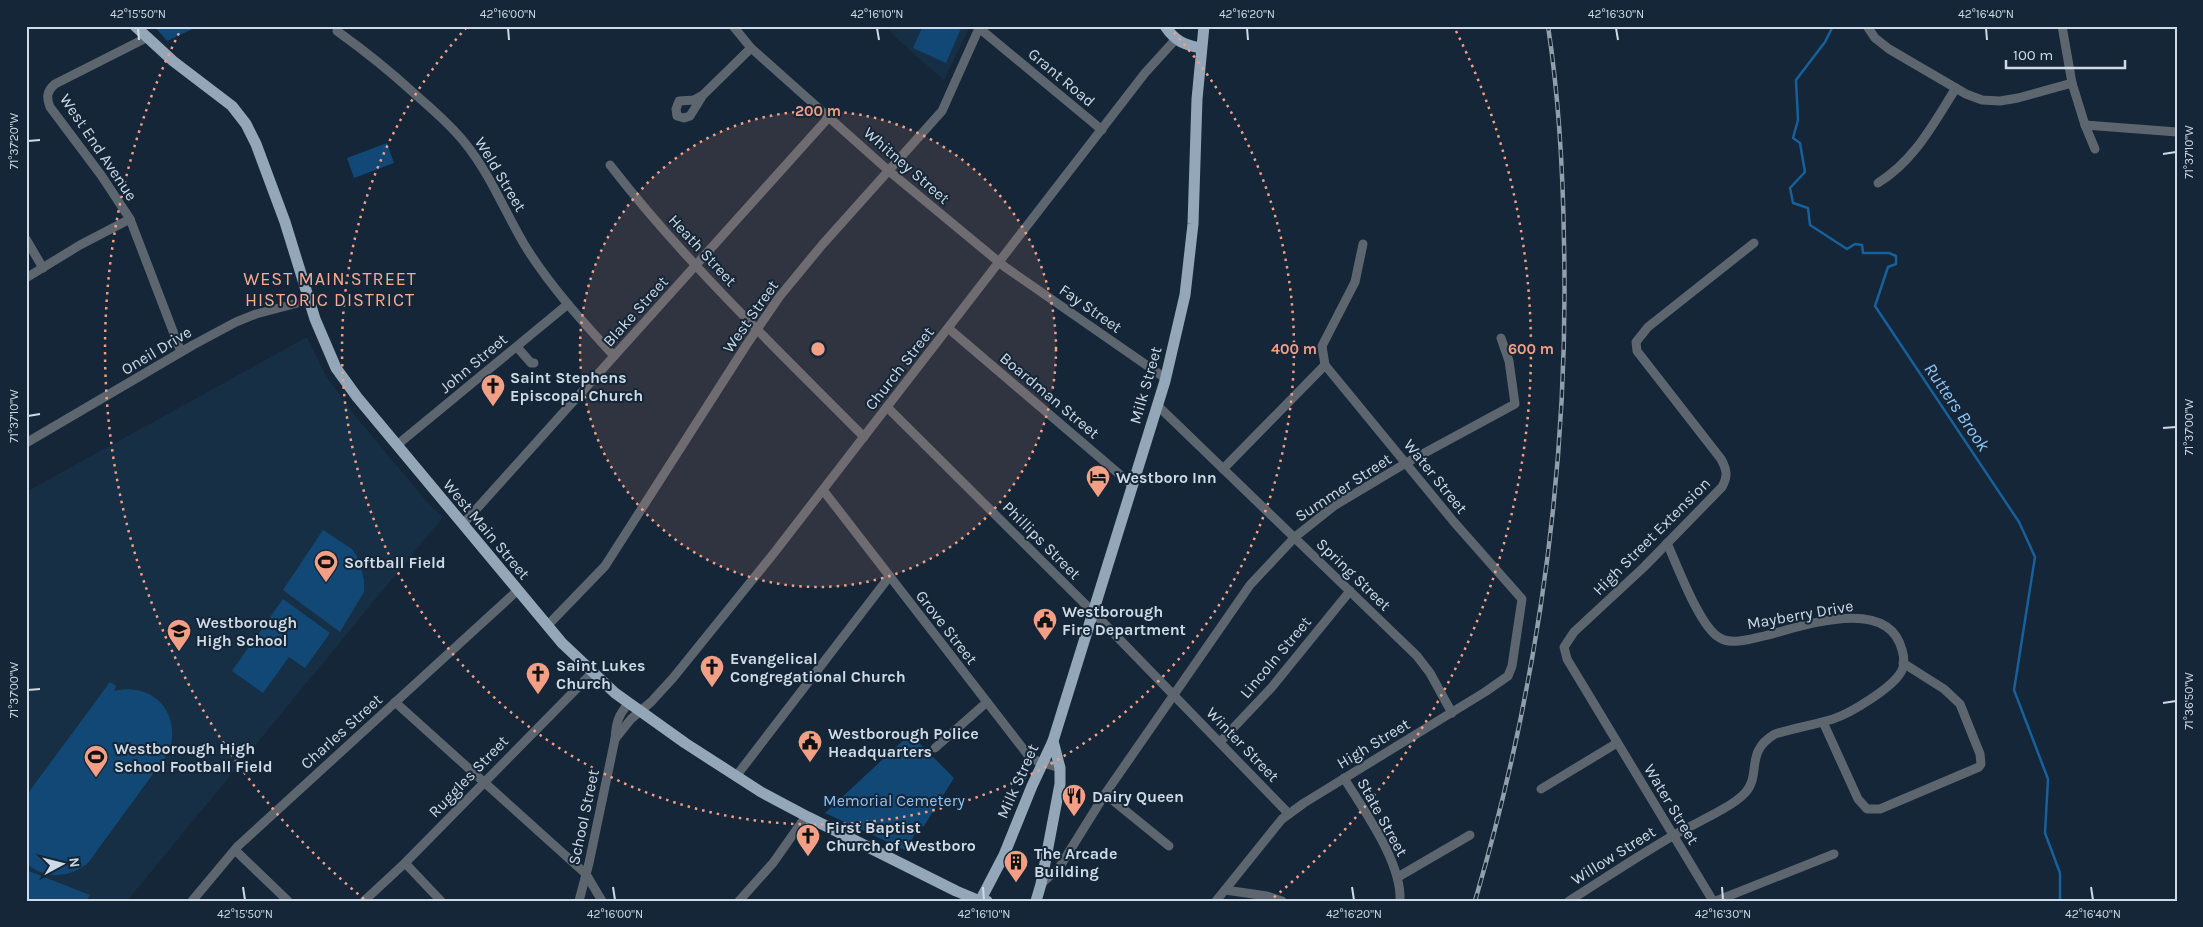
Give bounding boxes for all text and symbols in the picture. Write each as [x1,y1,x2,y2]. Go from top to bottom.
text: 42°15'50"N [110,7,166,21]
text: 42°16'00"N [480,7,536,21]
text: 42°16'10"N [850,7,904,21]
text: 42°16'20"N [1219,7,1275,21]
text: 42°16'30"N [1588,7,1644,21]
text: 42°16'40"N [1958,7,2014,21]
scale bar [2006,38,2124,70]
street label: Grant Road [1024,44,1099,111]
text: 100 m [2013,46,2053,64]
street label: West End Avenue [56,90,141,204]
text: 200 m [795,102,841,120]
text: 71°37'20"W [7,112,21,169]
street label: Whitney Street [860,123,954,208]
text: 71°37'10"W [2182,125,2196,179]
street label: Weld Street [471,133,530,215]
street label: Heath Street [665,211,741,290]
district label: WEST MAIN STREET HISTORIC DISTRICT [243,268,417,311]
street label: Blake Street [599,272,672,350]
street label: West Street [718,276,782,356]
street label: Fay Street [1056,280,1126,337]
street label: Oneil Drive [118,322,195,379]
street label: Church Street [861,323,938,414]
street label: John Street [436,330,511,397]
centre of rings [809,340,827,358]
text: 400 m [1271,340,1317,358]
text: 600 m [1508,340,1554,358]
street label: Milk Street [1125,344,1166,426]
street label: Boardman Street [996,348,1103,442]
water label: Rutters Brook [1919,359,1995,456]
place label: Saint Stephens Episcopal Church [510,368,643,405]
church icon: Saint Stephens Episcopal Church [480,373,506,407]
text: 71°37'10"W [7,389,21,443]
text: 71°37'00"W [2182,398,2196,455]
street label: Water Street [1400,435,1471,517]
street label: Summer Street [1292,449,1395,526]
hotel icon: Westboro Inn [1085,464,1111,498]
place label: Westboro Inn [1116,468,1217,487]
street label: High Street Extension [1589,474,1714,599]
street label: West Main Street [439,475,534,583]
street label: Phillips Street [999,497,1085,583]
street label: Spring Street [1313,534,1395,615]
sports icon: Softball Field [313,549,339,583]
place label: Softball Field [344,553,446,572]
street label: Grove Street [912,586,981,668]
street label: Mayberry Drive [1745,596,1855,633]
place label: Westborough Fire Department [1062,602,1186,639]
public building icon: Westborough Fire Department [1032,607,1058,641]
place label: Westborough High School [196,613,297,650]
street label: Lincoln Street [1236,613,1315,702]
school or university icon: Westborough High School [166,618,192,652]
place label: Evangelical Congregational Church [730,649,906,686]
church icon: Evangelical Congregational Church [699,654,725,688]
place label: Saint Lukes Church [556,656,645,693]
text: 71°37'00"W [7,661,21,718]
church icon: Saint Lukes Church [525,661,551,695]
text: 71°36'50"W [2182,672,2196,730]
street label: Charles Street [297,690,386,773]
street label: Winter Street [1202,703,1283,786]
street label: High Street [1333,714,1413,773]
place label: Westborough Police Headquarters [828,724,979,761]
public building icon: Westborough Police Headquarters [797,729,823,763]
street label: Ruggles Street [425,731,512,821]
place label: Westborough High School Football Field [114,739,272,776]
street label: Milk Street [993,741,1042,821]
sports icon: Westborough High School Football Field [83,744,109,778]
street label: Water Street [1640,761,1703,848]
street label: School Street [564,768,603,867]
street label: State Street [1353,775,1412,860]
restaurant icon: Dairy Queen [1061,783,1087,817]
place label: Dairy Queen [1092,787,1184,806]
park label: Memorial Cemetery [823,791,965,810]
place label: First Baptist Church of Westboro [826,818,976,855]
street label: Willow Street [1567,822,1659,889]
church icon: First Baptist Church of Westboro [795,823,821,857]
north arrow [38,840,88,890]
place label: The Arcade Building [1034,844,1117,881]
building icon: The Arcade Building [1003,849,1029,883]
text: N [65,856,83,868]
text: 42°15'50"N [217,907,273,921]
text: 42°16'00"N [587,907,643,921]
text: 42°16'10"N [957,907,1011,921]
text: 42°16'20"N [1326,907,1382,921]
text: 42°16'30"N [1695,907,1751,921]
text: 42°16'40"N [2065,907,2121,921]

